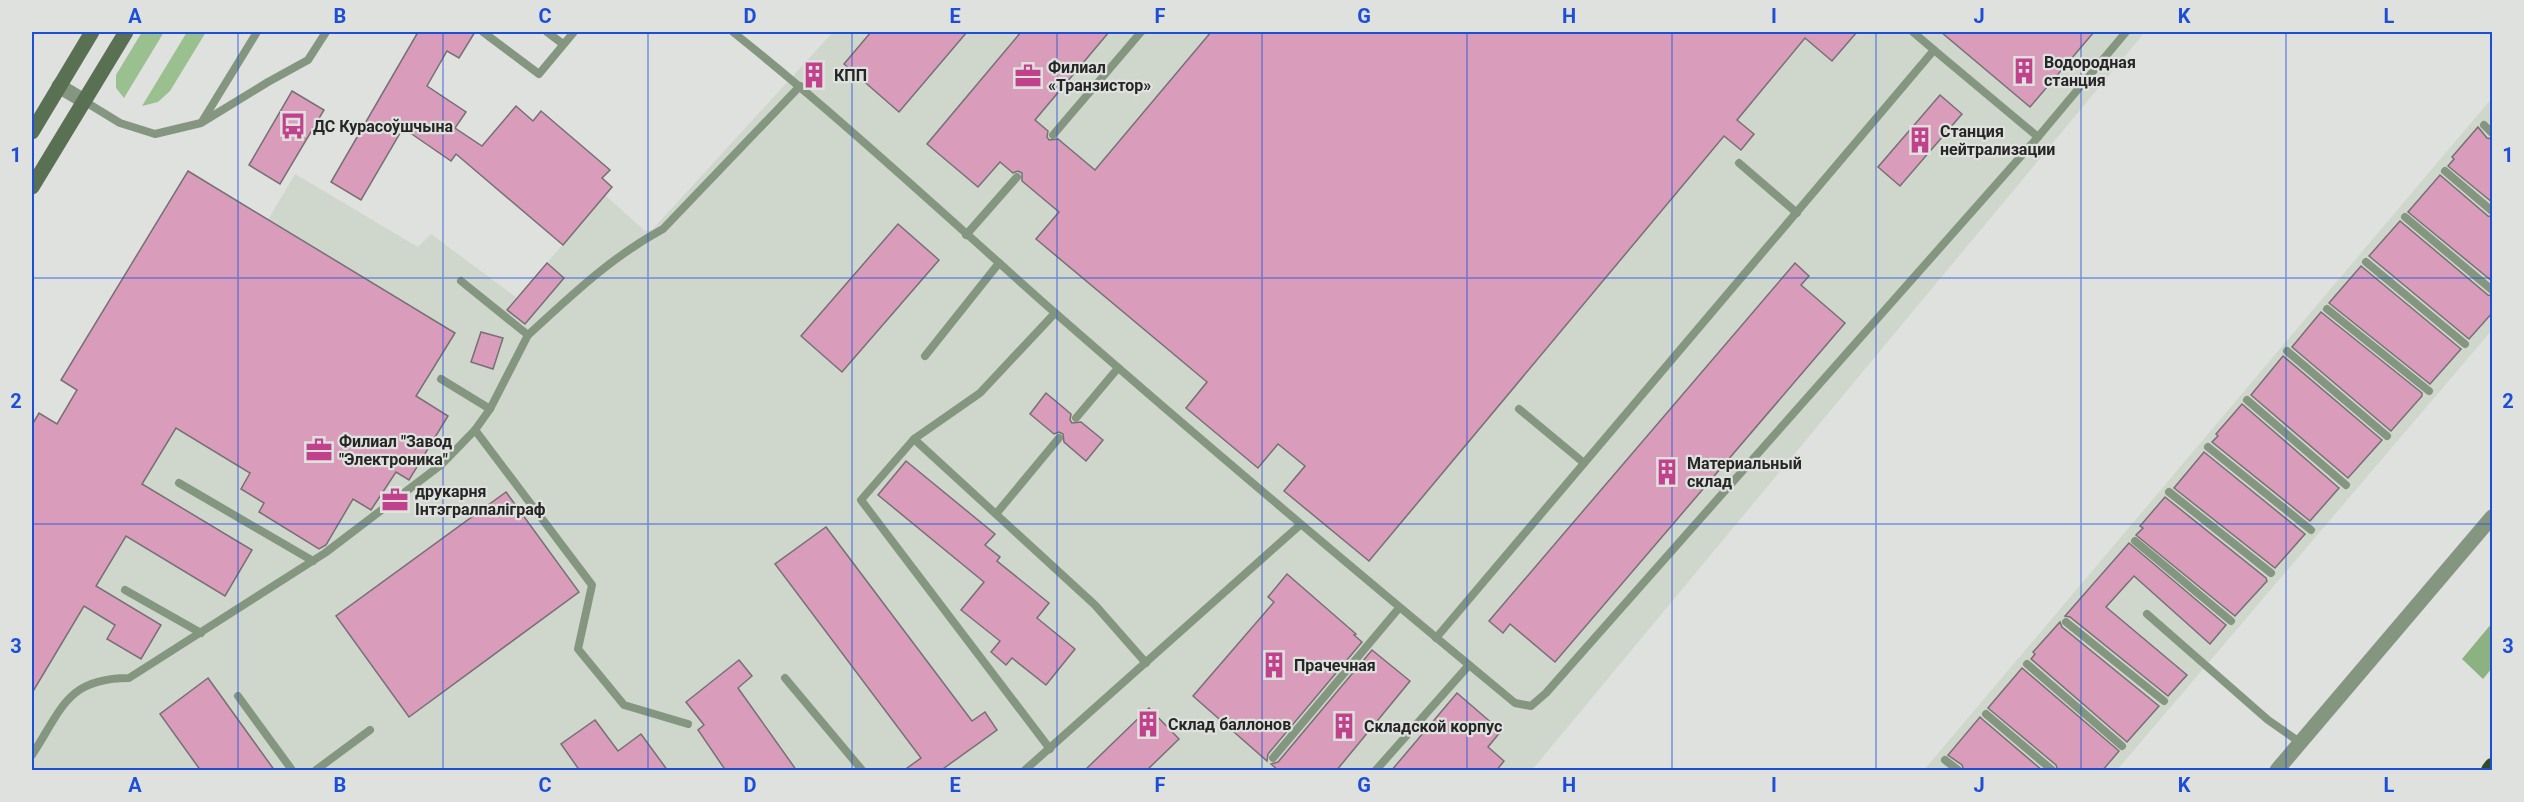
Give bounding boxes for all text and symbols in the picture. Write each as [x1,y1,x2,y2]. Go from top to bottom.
text: A [128,4,142,28]
text: B [334,4,346,28]
text: C [538,4,552,28]
text: D [744,4,757,28]
text: E [949,4,961,28]
text: F [1155,4,1166,28]
text: G [1357,4,1371,28]
text: H [1562,4,1576,28]
text: I [1771,4,1777,28]
text: J [1973,4,1985,28]
text: K [2178,4,2191,28]
text: L [2384,4,2395,28]
place label: Водородная станция [2044,53,2136,90]
building icon: Водородная станция [2009,56,2039,86]
place label: Филиал «Транзистор» [1048,58,1151,95]
building icon: КПП [799,60,829,90]
office icon: Филиал «Транзистор» [1013,61,1043,91]
place label: КПП [834,66,867,85]
bus stop icon: ДС Курасоўшчына [278,111,308,141]
place label: ДС Курасоўшчына [313,117,454,136]
place label: Станция нейтрализации [1940,122,2055,159]
building icon: Станция нейтрализации [1905,125,1935,155]
text: 1 [10,143,22,167]
text: 1 [2502,143,2514,167]
text: 2 [10,389,22,413]
text: 2 [2502,389,2514,413]
place label: Филиал "Завод "Электроника" [339,432,452,469]
office icon: Филиал "Завод "Электроника" [304,435,334,465]
place label: Материальный склад [1687,454,1802,491]
building icon: Материальный склад [1652,457,1682,487]
place label: друкарня Інтэгралпаліграф [415,482,546,519]
office icon: друкарня Інтэгралпаліграф [380,485,410,515]
text: 3 [10,634,22,658]
text: 3 [2502,634,2514,658]
building icon: Прачечная [1259,650,1289,680]
place label: Прачечная [1294,656,1376,675]
building icon: Склад баллонов [1133,709,1163,739]
building icon: Складской корпус [1329,711,1359,741]
place label: Склад баллонов [1168,715,1291,734]
place label: Складской корпус [1364,717,1502,736]
text: A [128,773,142,797]
text: B [334,773,346,797]
text: C [538,773,552,797]
text: D [744,773,757,797]
text: E [949,773,961,797]
text: F [1155,773,1166,797]
text: G [1357,773,1371,797]
text: H [1562,773,1576,797]
text: I [1771,773,1777,797]
text: J [1973,773,1985,797]
text: K [2178,773,2191,797]
text: L [2384,773,2395,797]

